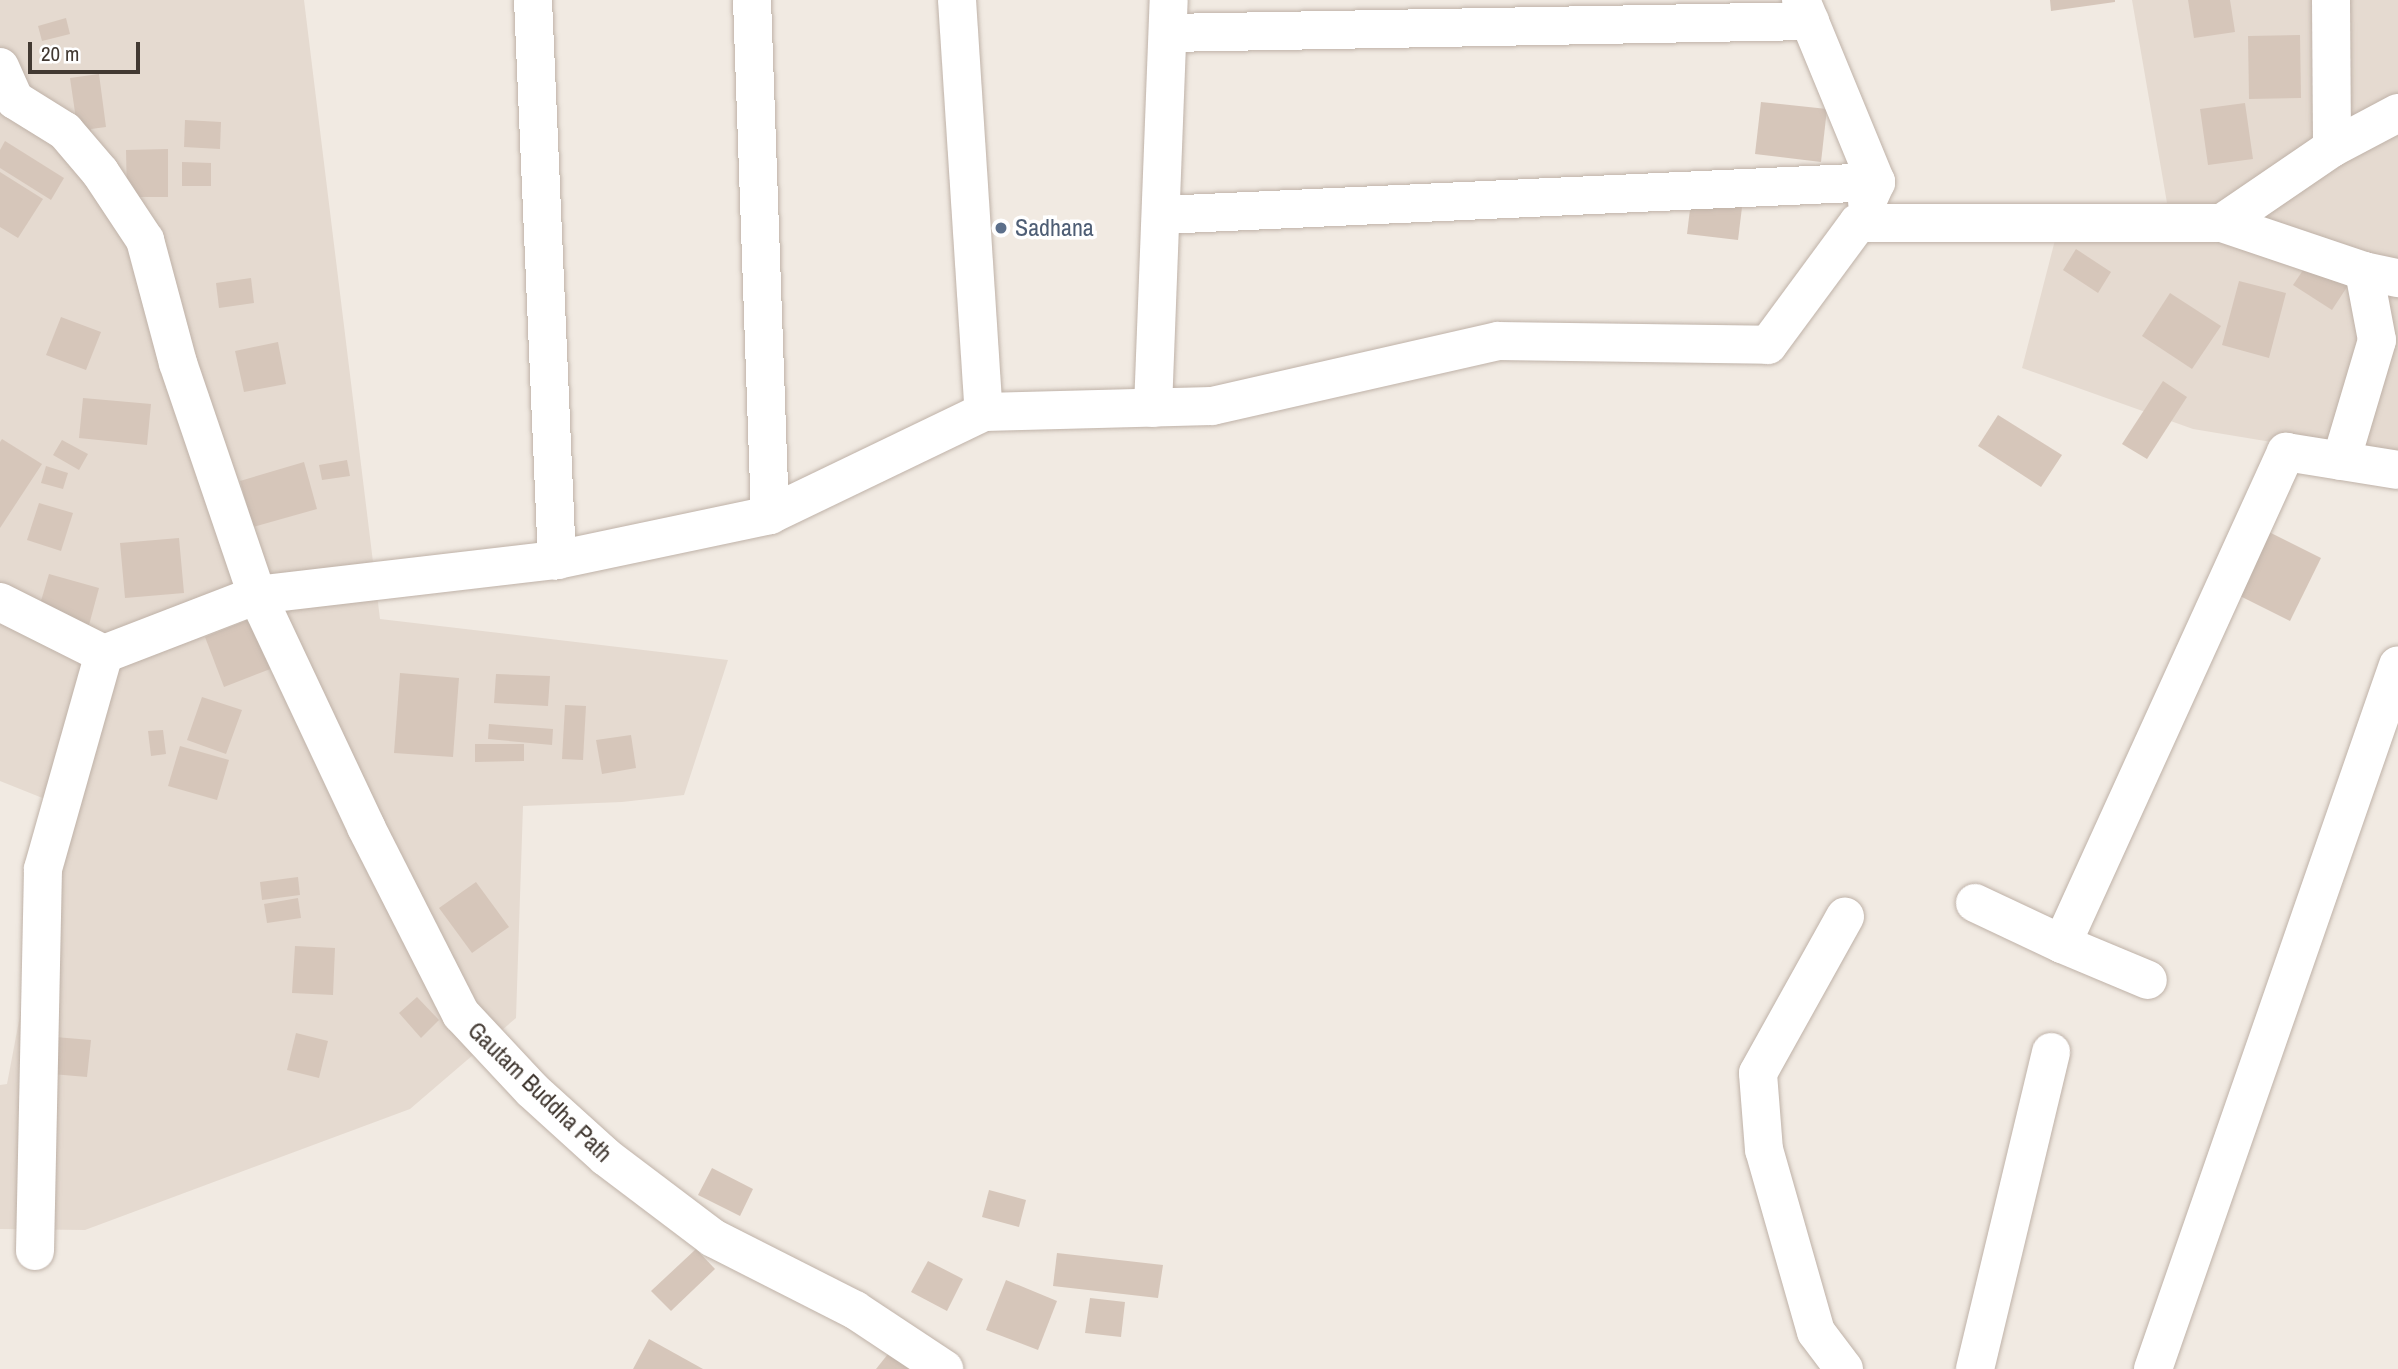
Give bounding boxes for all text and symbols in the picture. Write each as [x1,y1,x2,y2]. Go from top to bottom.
scale bar [32,28,144,72]
text: 20 m [41,39,79,68]
place label: Sadhana [1015,214,1094,242]
marker: Sadhana [993,220,1009,236]
street label: Gautam Buddha Path [462,1016,618,1168]

